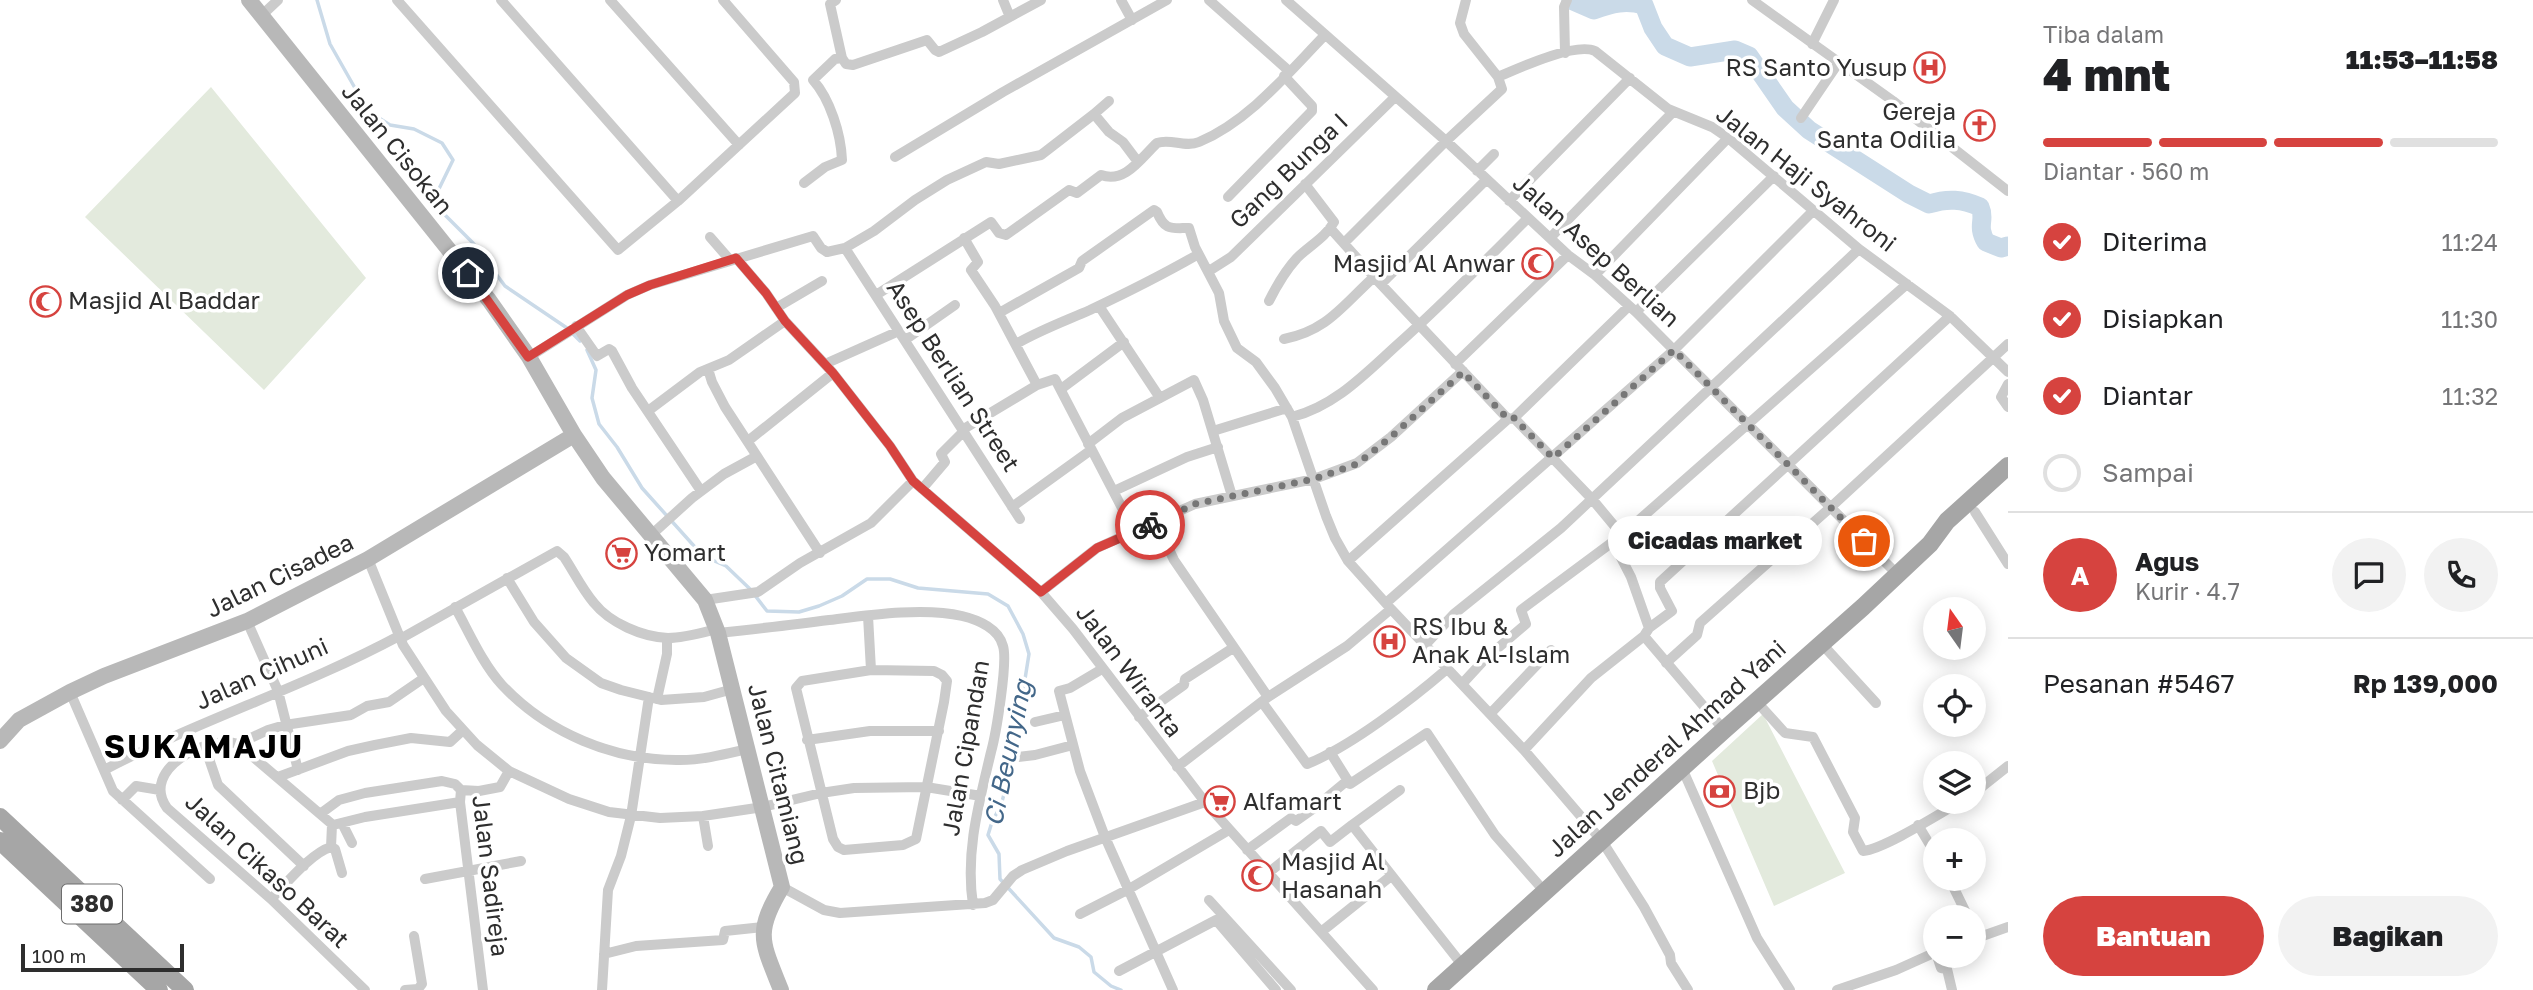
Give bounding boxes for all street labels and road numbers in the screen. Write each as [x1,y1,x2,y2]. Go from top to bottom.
street label: Jalan Cisokan [336,77,460,220]
street label: Jalan Haji Syahroni [1711,99,1903,257]
street label: Gang Bunga I [1223,106,1353,234]
street label: Jalan Asep Berlian [1508,167,1686,332]
street label: Asep Berlian Street [882,274,1027,476]
street label: Jalan Cisadea [201,527,358,623]
street label: Jalan Wiranta [1071,598,1190,742]
street label: Jalan Cihuni [191,630,332,715]
street label: Jalan Jenderal Ahmad Yani [1541,633,1791,863]
street label: Jalan Cipandan [935,658,994,838]
street label: Jalan Citamiang [743,680,816,867]
street label: Jalan Cikaso Barat [180,787,356,953]
street label: Jalan Sadireja [467,794,516,958]
road number: 380 [62,884,122,923]

